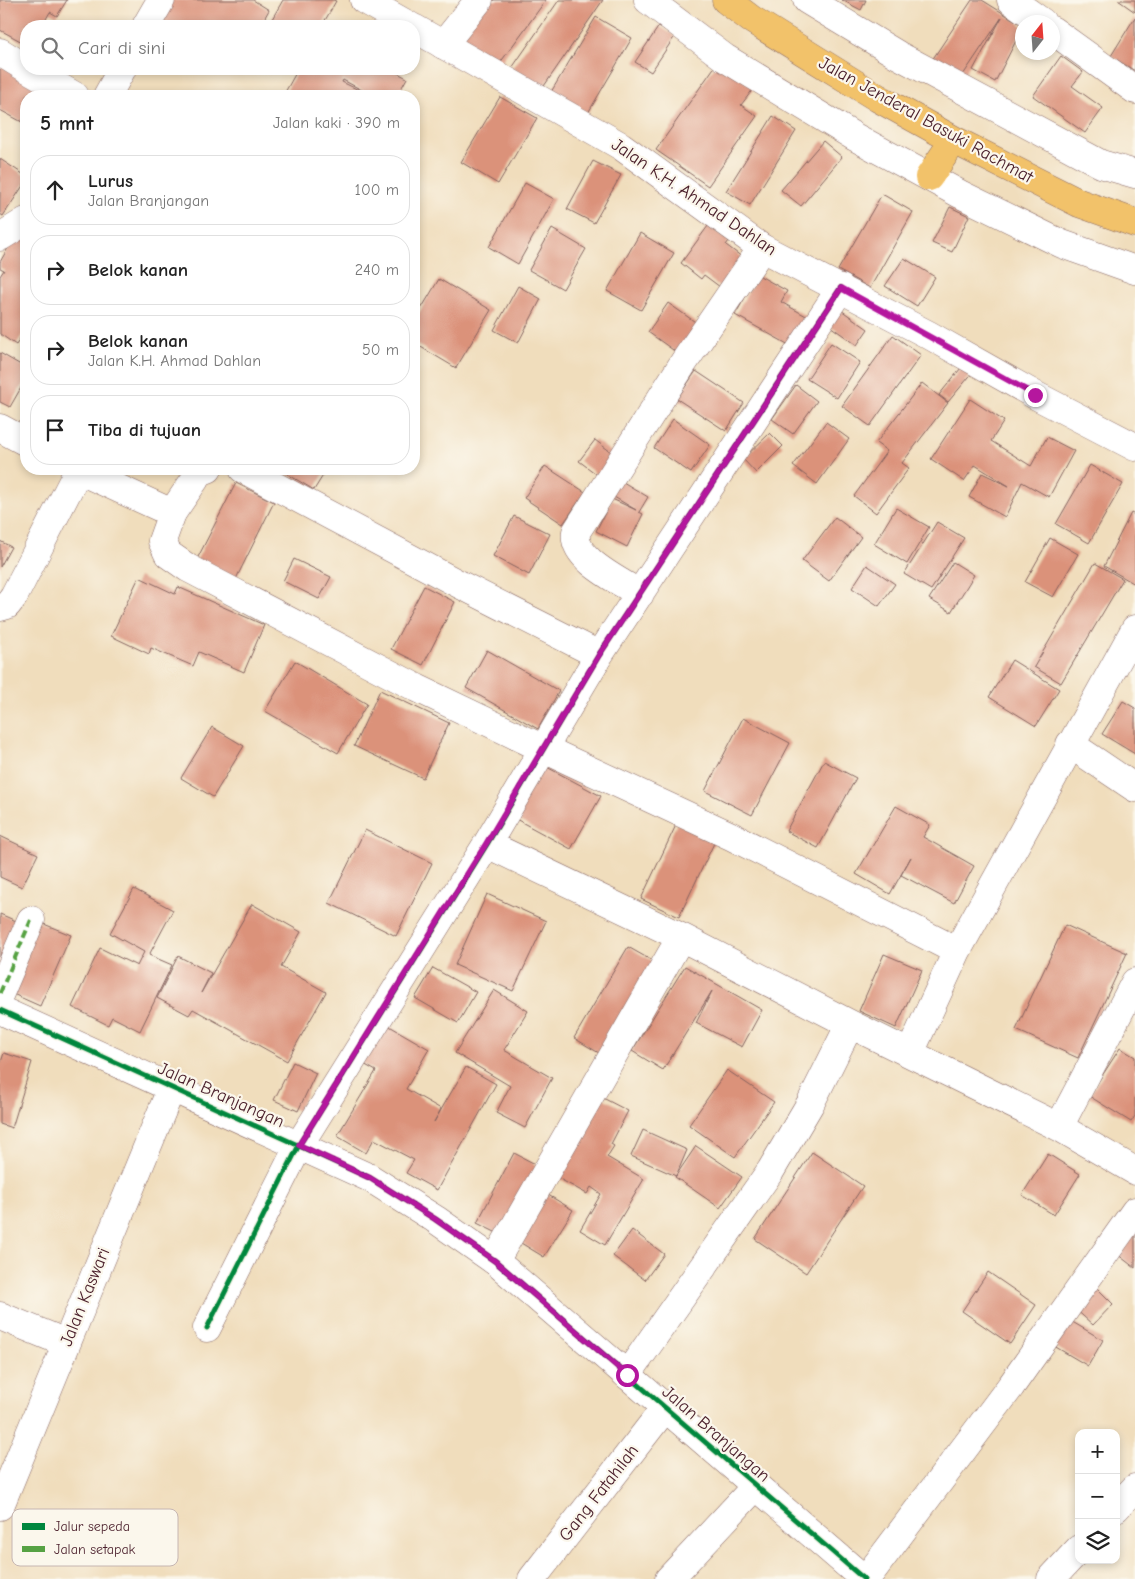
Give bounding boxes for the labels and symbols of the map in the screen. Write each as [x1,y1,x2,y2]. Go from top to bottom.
north arrow [1015,15,1060,60]
street label: Jalan Jenderal Basuki Rachmat [815,52,1038,188]
street label: Jalan K.H. Ahmad Dahlan [607,134,781,260]
route end [1024,384,1047,407]
street label: Jalan Branjangan [155,1058,287,1132]
street label: Jalan Kaswari [56,1245,114,1349]
route start [616,1364,639,1387]
street label: Jalan Branjangan [658,1381,774,1487]
street label: Gang Fatahilah [555,1440,643,1546]
legend [12,1509,178,1566]
text: Jalur sepeda [54,1518,130,1535]
text: Jalan setapak [54,1541,136,1558]

